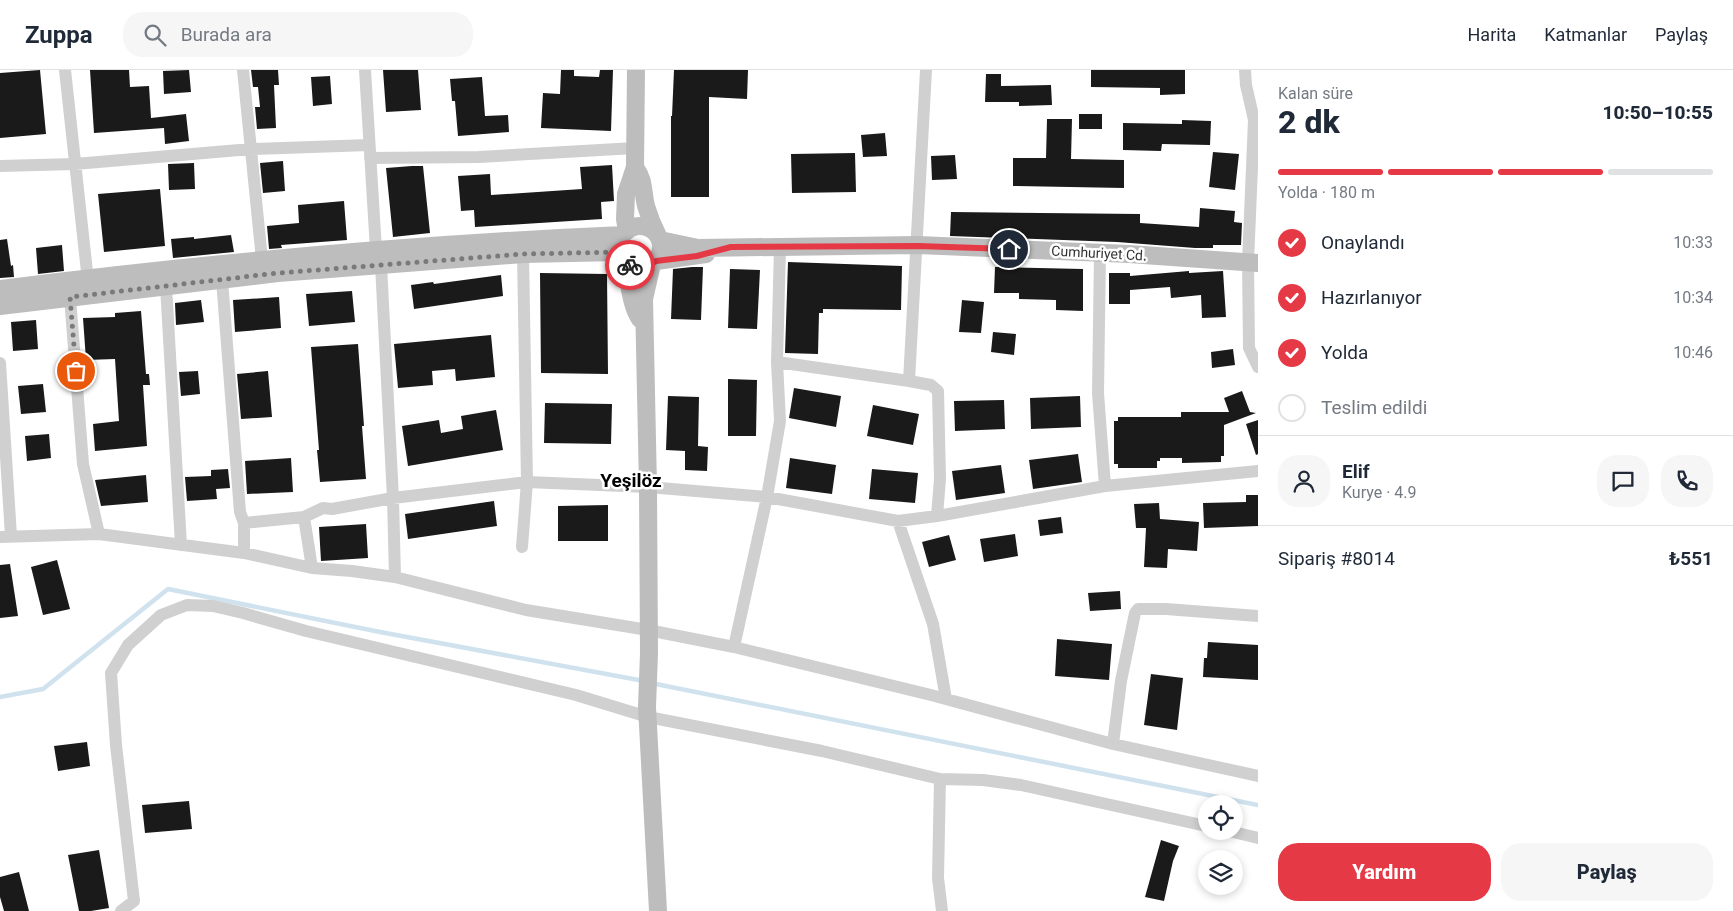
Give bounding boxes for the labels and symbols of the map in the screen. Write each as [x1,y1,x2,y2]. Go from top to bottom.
pin [988,228,1030,270]
courier [605,240,655,290]
street label: Cumhuriyet Cd. [1051,243,1147,263]
pin [55,350,97,392]
district label: Yeşilöz [600,469,662,492]

